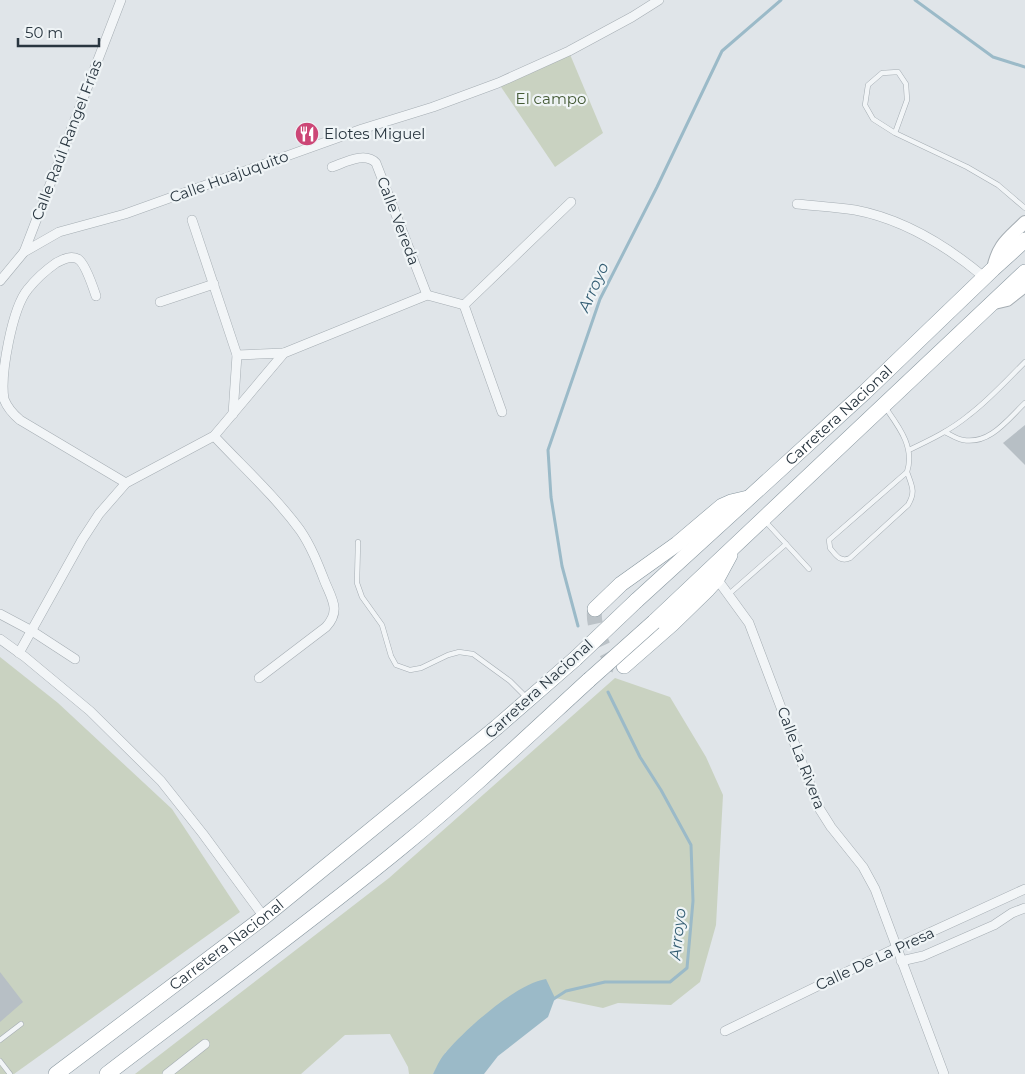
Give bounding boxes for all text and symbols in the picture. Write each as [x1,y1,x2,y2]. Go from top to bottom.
scale bar [18,15,99,47]
text: 50 m [25,23,63,42]
street label: Calle Raúl Rangel Frías [27,57,106,223]
park label: El campo [516,89,586,108]
restaurant icon: Elotes Miguel [294,121,320,147]
place label: Elotes Miguel [324,124,425,143]
street label: Calle Huajuquito [167,146,291,207]
street label: Calle Vereda [373,174,424,268]
water label: Arroyo [574,259,613,316]
street label: Carretera Nacional [781,361,896,469]
street label: Carretera Nacional [481,635,597,742]
street label: Calle La Rivera [773,704,830,812]
street label: Carretera Nacional [165,895,288,994]
water label: Arroyo [665,907,690,962]
street label: Calle De La Presa [812,923,937,994]

